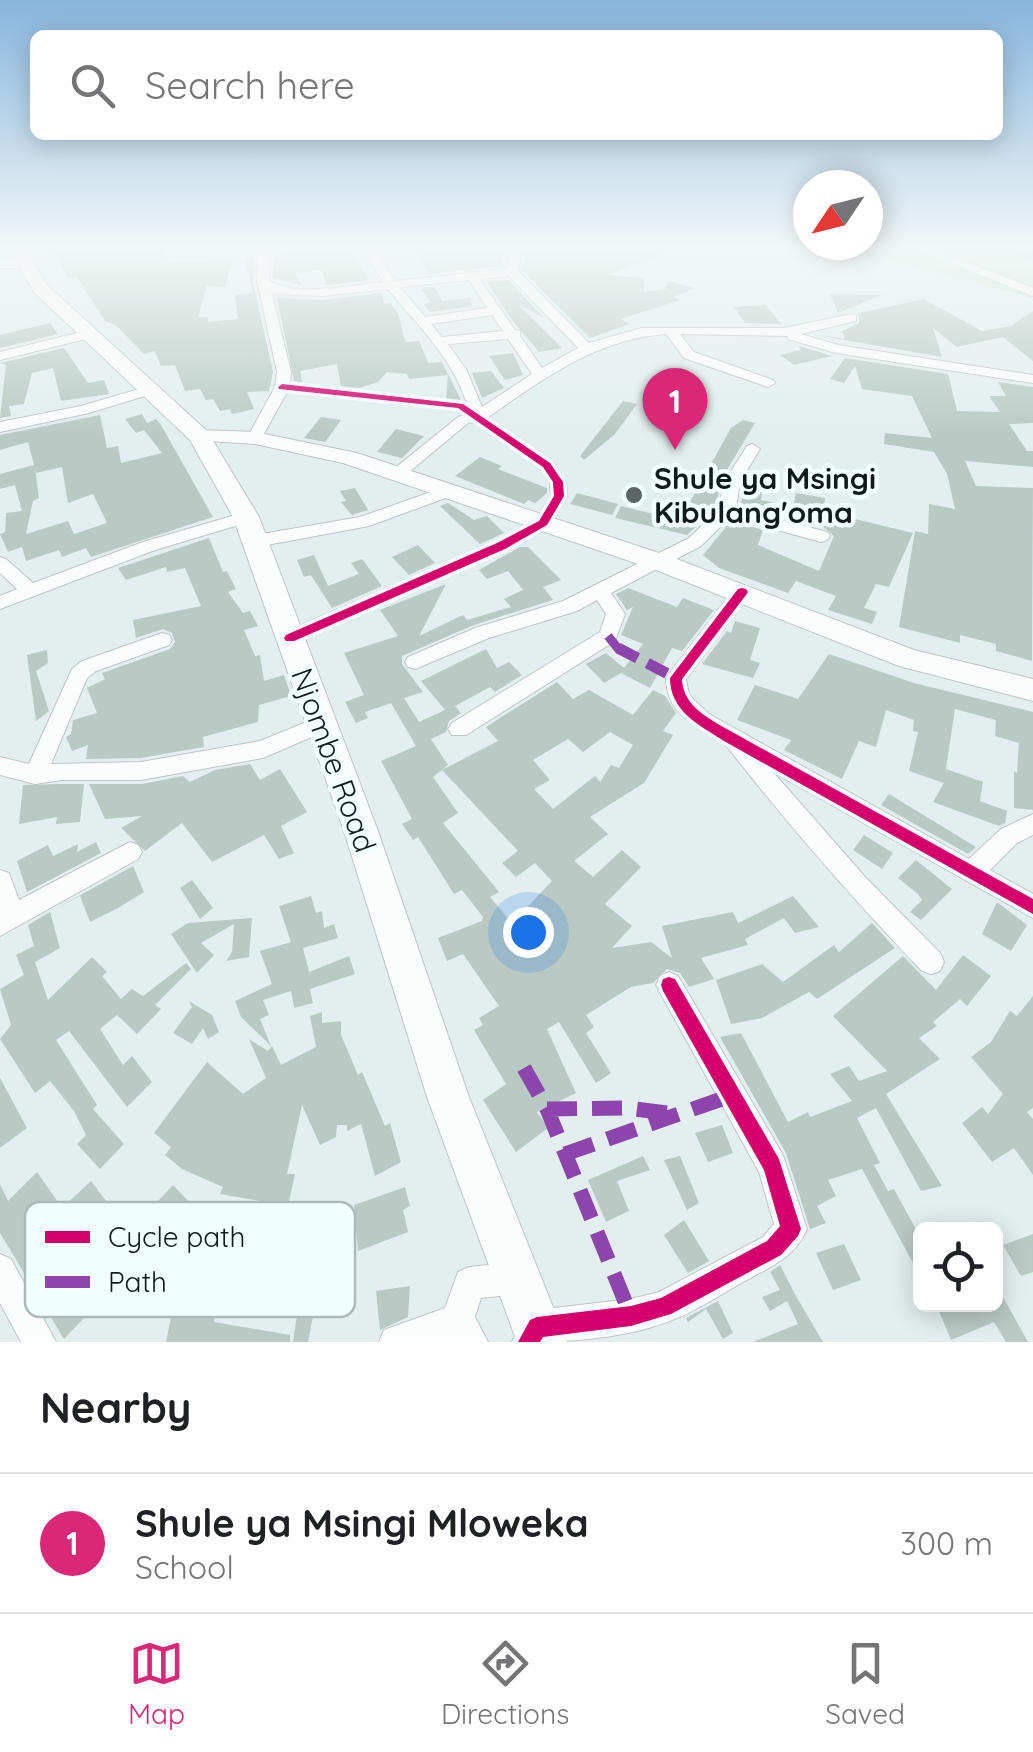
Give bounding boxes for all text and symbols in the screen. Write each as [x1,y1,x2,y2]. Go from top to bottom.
search box [30,30,1003,140]
icon: search [65,58,120,113]
text: Search here [145,61,355,109]
north arrow [793,170,883,260]
pin: 1 [642,368,708,450]
place label: Shule ya Msingi Kibulang'oma [654,459,876,531]
marker: Shule ya Msingi Kibulang'oma [623,484,645,506]
street label: Njombe Road [283,663,385,857]
your location [503,907,554,958]
legend [25,1202,355,1317]
text: Cycle path [108,1219,246,1254]
map controls [913,1222,1003,1312]
button: locate [913,1222,1003,1312]
text: Path [108,1264,167,1299]
text: Nearby [40,1381,191,1434]
text: Shule ya Msingi Mloweka [135,1499,589,1547]
text: 1 [66,1523,79,1563]
text: 300 m [900,1523,993,1563]
text: School [135,1547,234,1587]
tab: Map [128,1636,185,1731]
tab: Directions [441,1636,569,1731]
tab: Saved [825,1636,905,1731]

